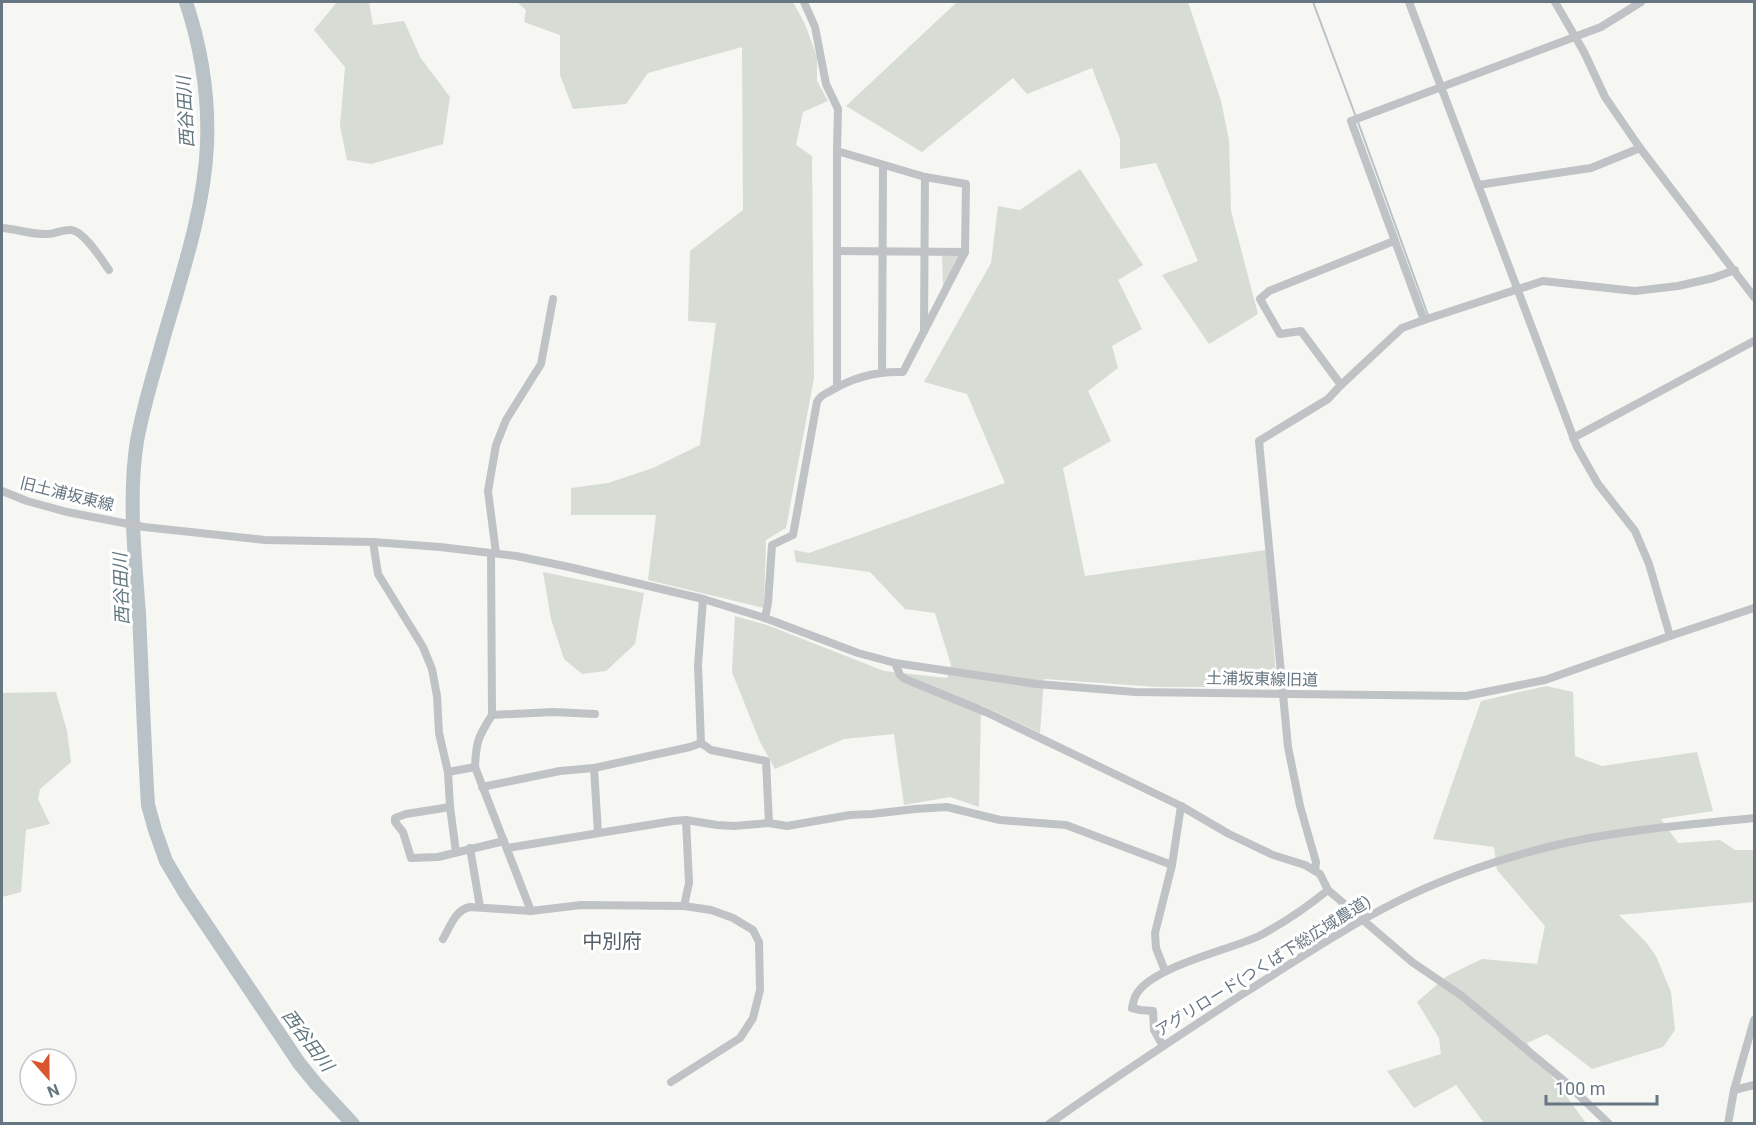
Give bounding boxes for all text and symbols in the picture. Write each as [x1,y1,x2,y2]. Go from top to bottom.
water label: 西谷田川 [173,74,197,149]
street label: 旧土浦坂東線 [18,473,116,515]
water label: 西谷田川 [109,551,133,625]
street label: 土浦坂東線旧道 [1206,669,1318,689]
street label: アグリロード(つくば下総広域農道) [1152,892,1374,1040]
district label: 中別府 [582,929,642,953]
water label: 西谷田川 [278,1005,339,1077]
north arrow [18,1047,78,1107]
scale bar [1546,1068,1657,1106]
text: 100 m [1555,1078,1606,1099]
text: N [45,1080,62,1101]

